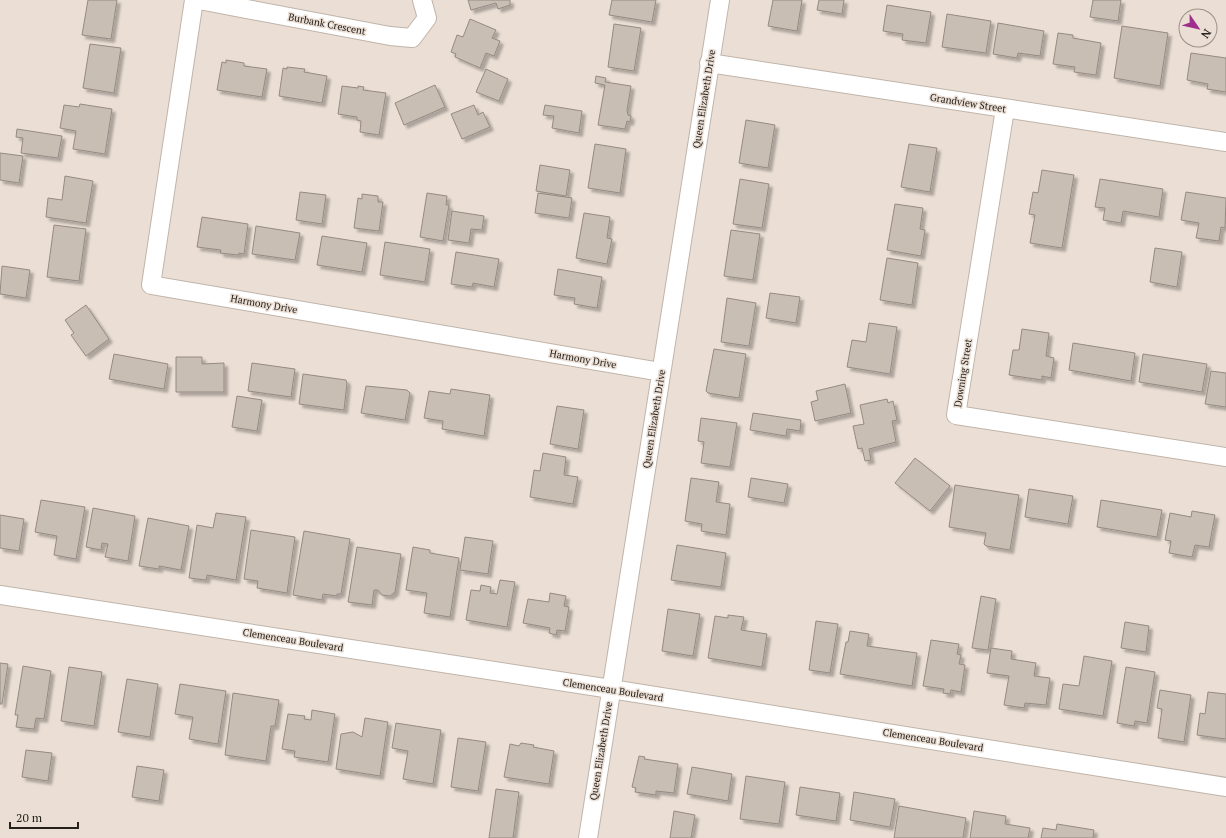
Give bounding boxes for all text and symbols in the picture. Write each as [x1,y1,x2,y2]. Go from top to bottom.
north arrow [1178,8,1218,48]
street label: Burbank Crescent [287,10,367,38]
text: N [1198,26,1214,42]
street label: Queen Elizabeth Drive [690,49,718,149]
street label: Grandview Street [929,91,1007,115]
street label: Harmony Drive [230,292,298,316]
street label: Downing Street [951,338,975,408]
street label: Harmony Drive [549,347,617,371]
street label: Queen Elizabeth Drive [640,369,668,469]
street label: Clemenceau Boulevard [242,626,345,654]
street label: Clemenceau Boulevard [562,676,665,704]
street label: Queen Elizabeth Drive [587,701,615,801]
street label: Clemenceau Boulevard [882,726,985,754]
scale bar [10,804,78,830]
text: 20 m [16,810,43,825]

